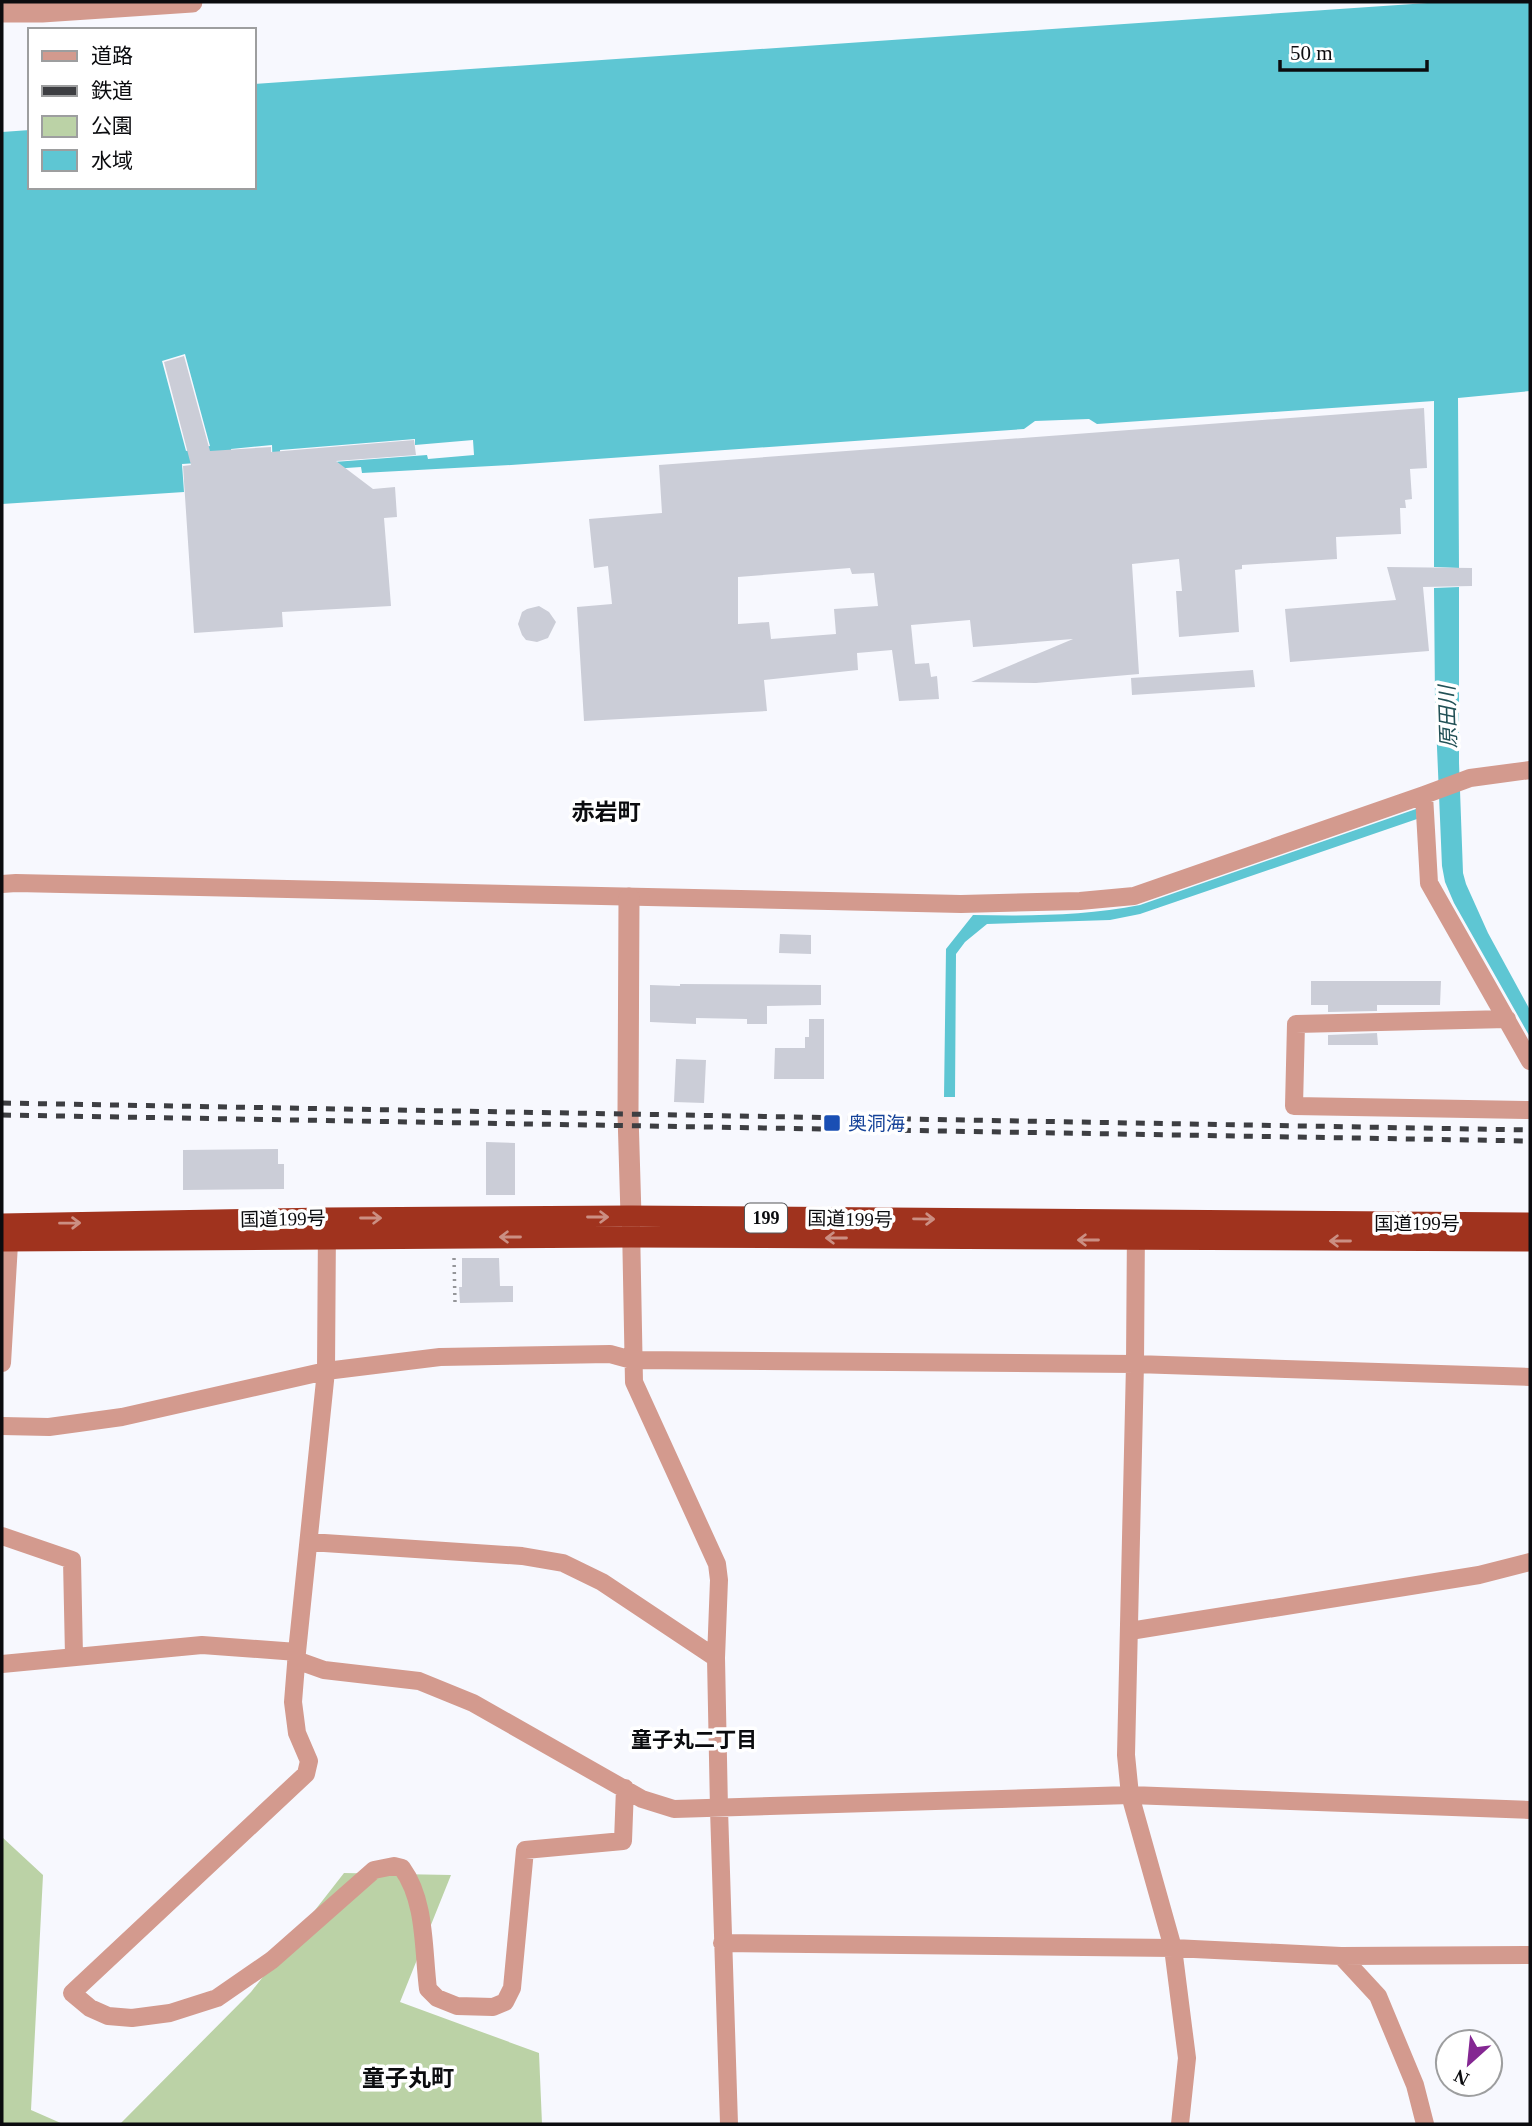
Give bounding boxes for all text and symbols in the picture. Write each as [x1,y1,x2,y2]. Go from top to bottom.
legend [28,28,256,189]
scale bar [1280,28,1427,72]
text: 50 m [1290,41,1333,65]
text: 道路 [91,44,133,68]
text: 鉄道 [91,79,133,103]
text: 公園 [91,114,133,138]
text: 水域 [91,149,133,173]
water label: 原田川 [1435,683,1461,749]
district label: 赤岩町 [572,800,641,825]
marker: 奥洞海 [822,1113,842,1133]
place label: 奥洞海 [848,1113,905,1134]
road number: 199 [745,1204,787,1232]
street label: 国道199号 [240,1208,326,1230]
street label: 国道199号 [807,1208,893,1230]
one-way arrow [587,1210,610,1224]
one-way arrow [359,1211,382,1225]
one-way arrow [912,1213,935,1226]
street label: 国道199号 [1374,1213,1460,1234]
one-way arrow [58,1216,81,1230]
one-way arrow [499,1231,522,1244]
one-way arrow [824,1231,847,1245]
one-way arrow [1076,1233,1099,1247]
one-way arrow [1328,1234,1351,1248]
district label: 童子丸二丁目 [631,1728,757,1752]
north arrow [1434,2028,1504,2098]
text: N [1450,2065,1472,2090]
district label: 童子丸町 [362,2066,454,2091]

